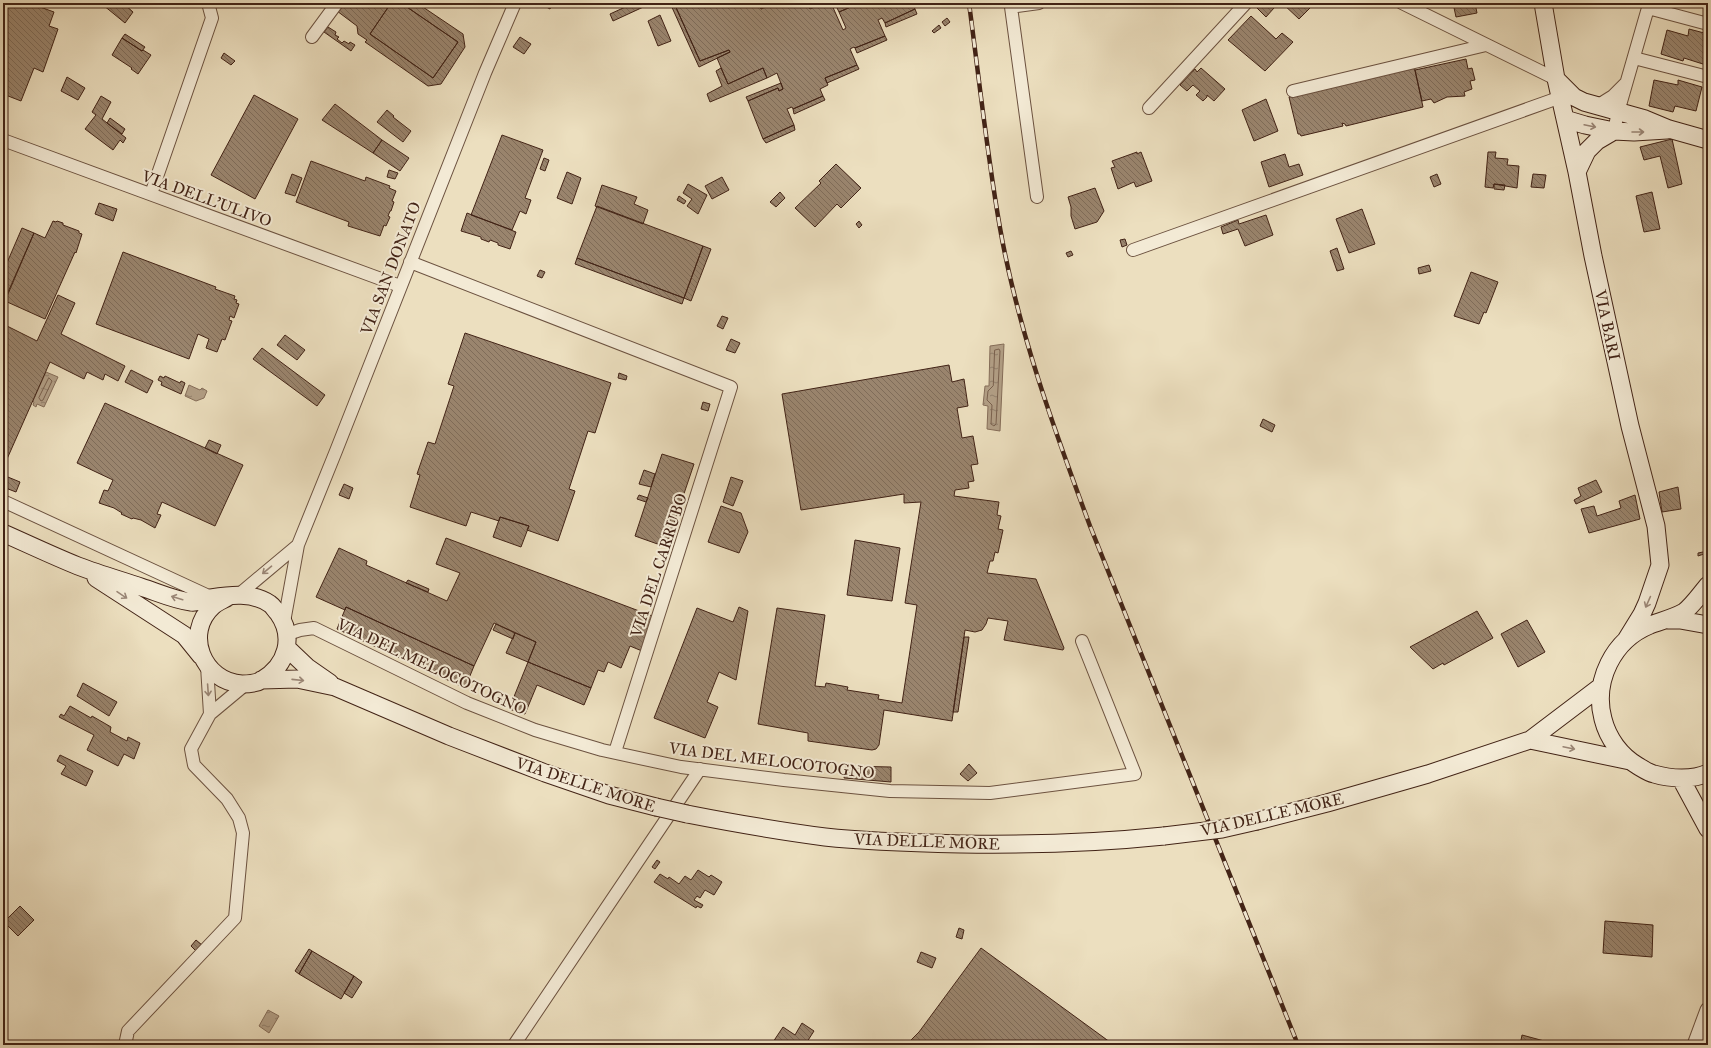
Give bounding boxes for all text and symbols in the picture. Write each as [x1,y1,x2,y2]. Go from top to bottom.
one-way arrow [1583,122,1596,130]
one-way arrow [1631,128,1644,136]
street label: VIA DELL'ULIVO [138,166,274,231]
street label: VIA SAN DONATO [356,199,425,338]
street label: VIA BARI [1591,287,1624,362]
street label: VIA DEL CARRUBO [626,491,691,641]
one-way arrow [262,565,273,574]
one-way arrow [116,591,127,599]
one-way arrow [170,594,183,601]
one-way arrow [1644,596,1651,608]
street label: VIA DEL MELOCOTOGNO [333,614,530,719]
one-way arrow [292,676,305,684]
one-way arrow [205,683,212,696]
street label: VIA DEL MELOCOTOGNO [667,738,876,783]
one-way arrow [1562,745,1575,753]
street label: VIA DELLE MORE [513,753,658,816]
street label: VIA DELLE MORE [1198,789,1345,840]
street label: VIA DELLE MORE [853,829,1000,854]

